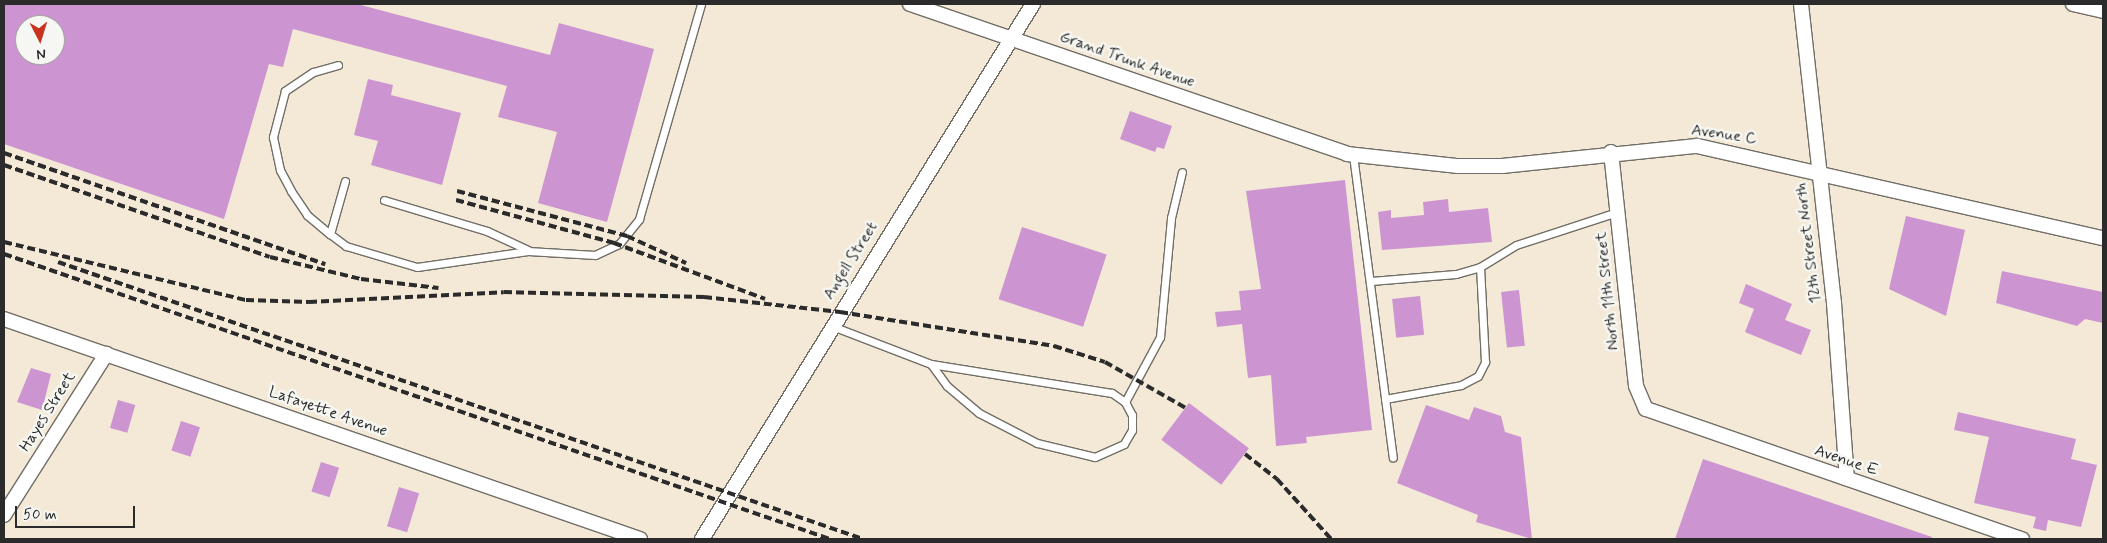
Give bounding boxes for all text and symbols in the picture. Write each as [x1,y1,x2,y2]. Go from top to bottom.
north arrow [15,15,65,65]
street label: Grand Trunk Avenue [1055,27,1199,93]
text: N [36,45,47,63]
street label: Avenue C [1690,121,1758,149]
street label: 12th Street North [1792,182,1826,304]
street label: Angell Street [819,218,883,304]
street label: North 11th Street [1592,231,1624,351]
street label: Hayes Street [16,369,80,455]
street label: Lafayette Avenue [265,382,391,442]
street label: Avenue E [1813,442,1879,480]
scale bar [18,496,138,528]
text: 50 m [23,505,57,525]

